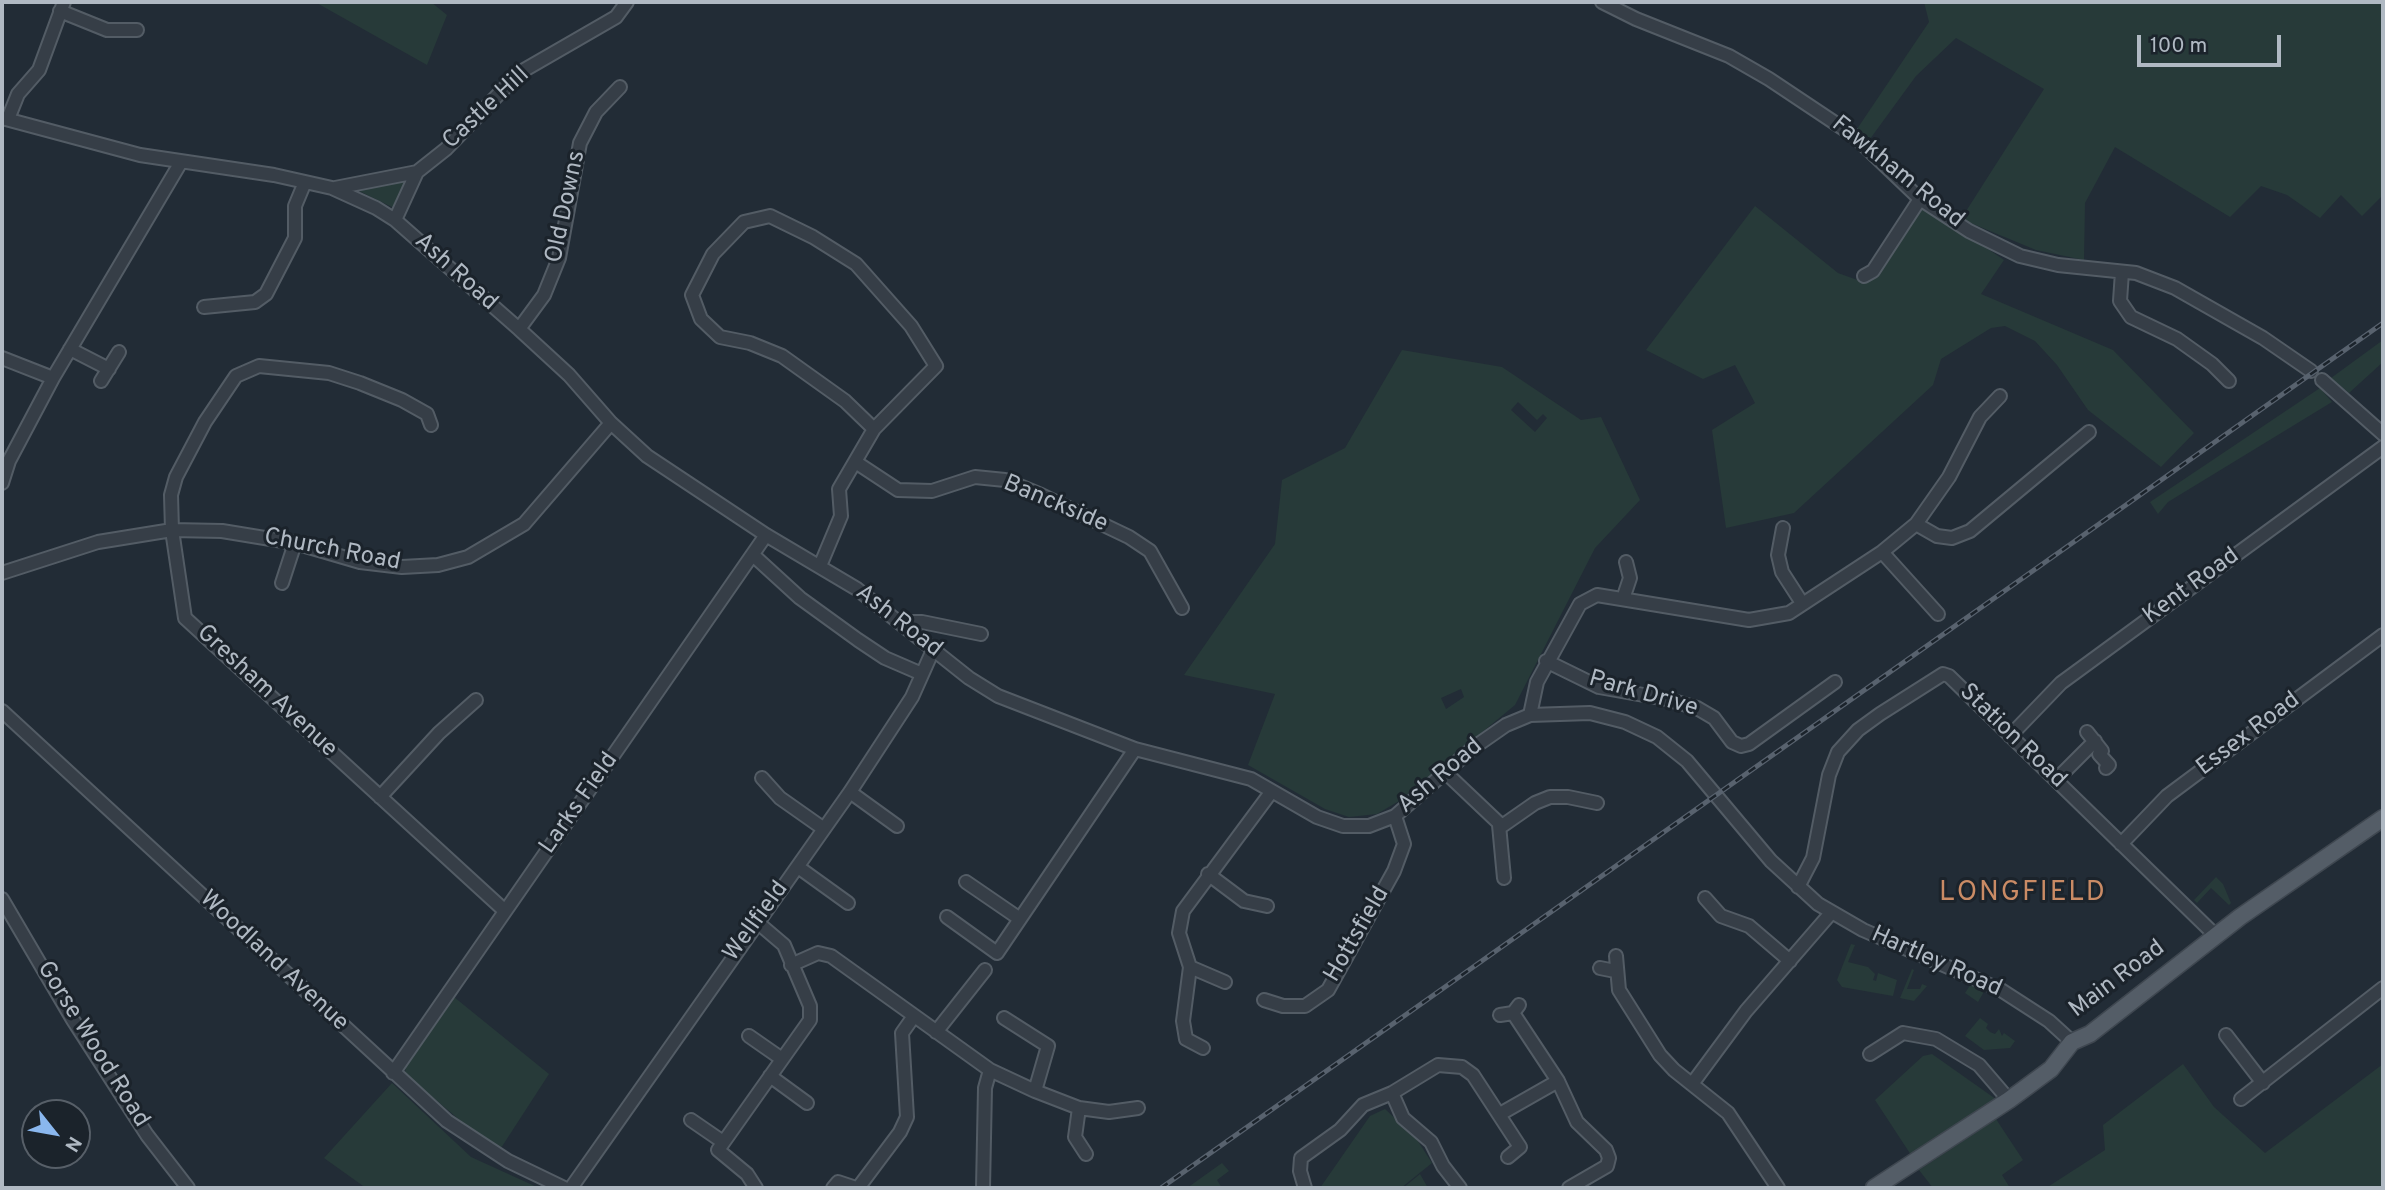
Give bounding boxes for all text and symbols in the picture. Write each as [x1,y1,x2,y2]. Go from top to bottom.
scale bar [2140,21,2284,65]
text: 100 m [2150,33,2207,60]
street label: Castle Hill [438,62,536,156]
street label: Fawkham Road [1825,111,1969,235]
street label: Old Downs [541,148,593,266]
street label: Ash Road [407,228,503,318]
street label: Banckside [998,470,1112,540]
street label: Church Road [261,524,403,578]
street label: Kent Road [2138,542,2246,632]
street label: Ash Road [849,579,947,665]
street label: Gresham Avenue [190,619,342,765]
street label: Park Drive [1585,666,1701,724]
street label: Station Road [1952,679,2072,795]
street label: Essex Road [2192,687,2306,783]
street label: Ash Road [1393,733,1489,821]
street label: Larks Field [535,748,625,860]
street label: Wellfield [718,876,796,968]
district label: LONGFIELD [1940,877,2106,911]
street label: Hottsfield [1319,882,1397,988]
street label: Woodland Avenue [193,886,353,1038]
street label: Hartley Road [1866,921,2006,1005]
street label: Main Road [2065,935,2171,1025]
street label: Gorse Wood Road [29,957,155,1133]
north arrow [21,1099,91,1169]
text: N [58,1132,86,1156]

